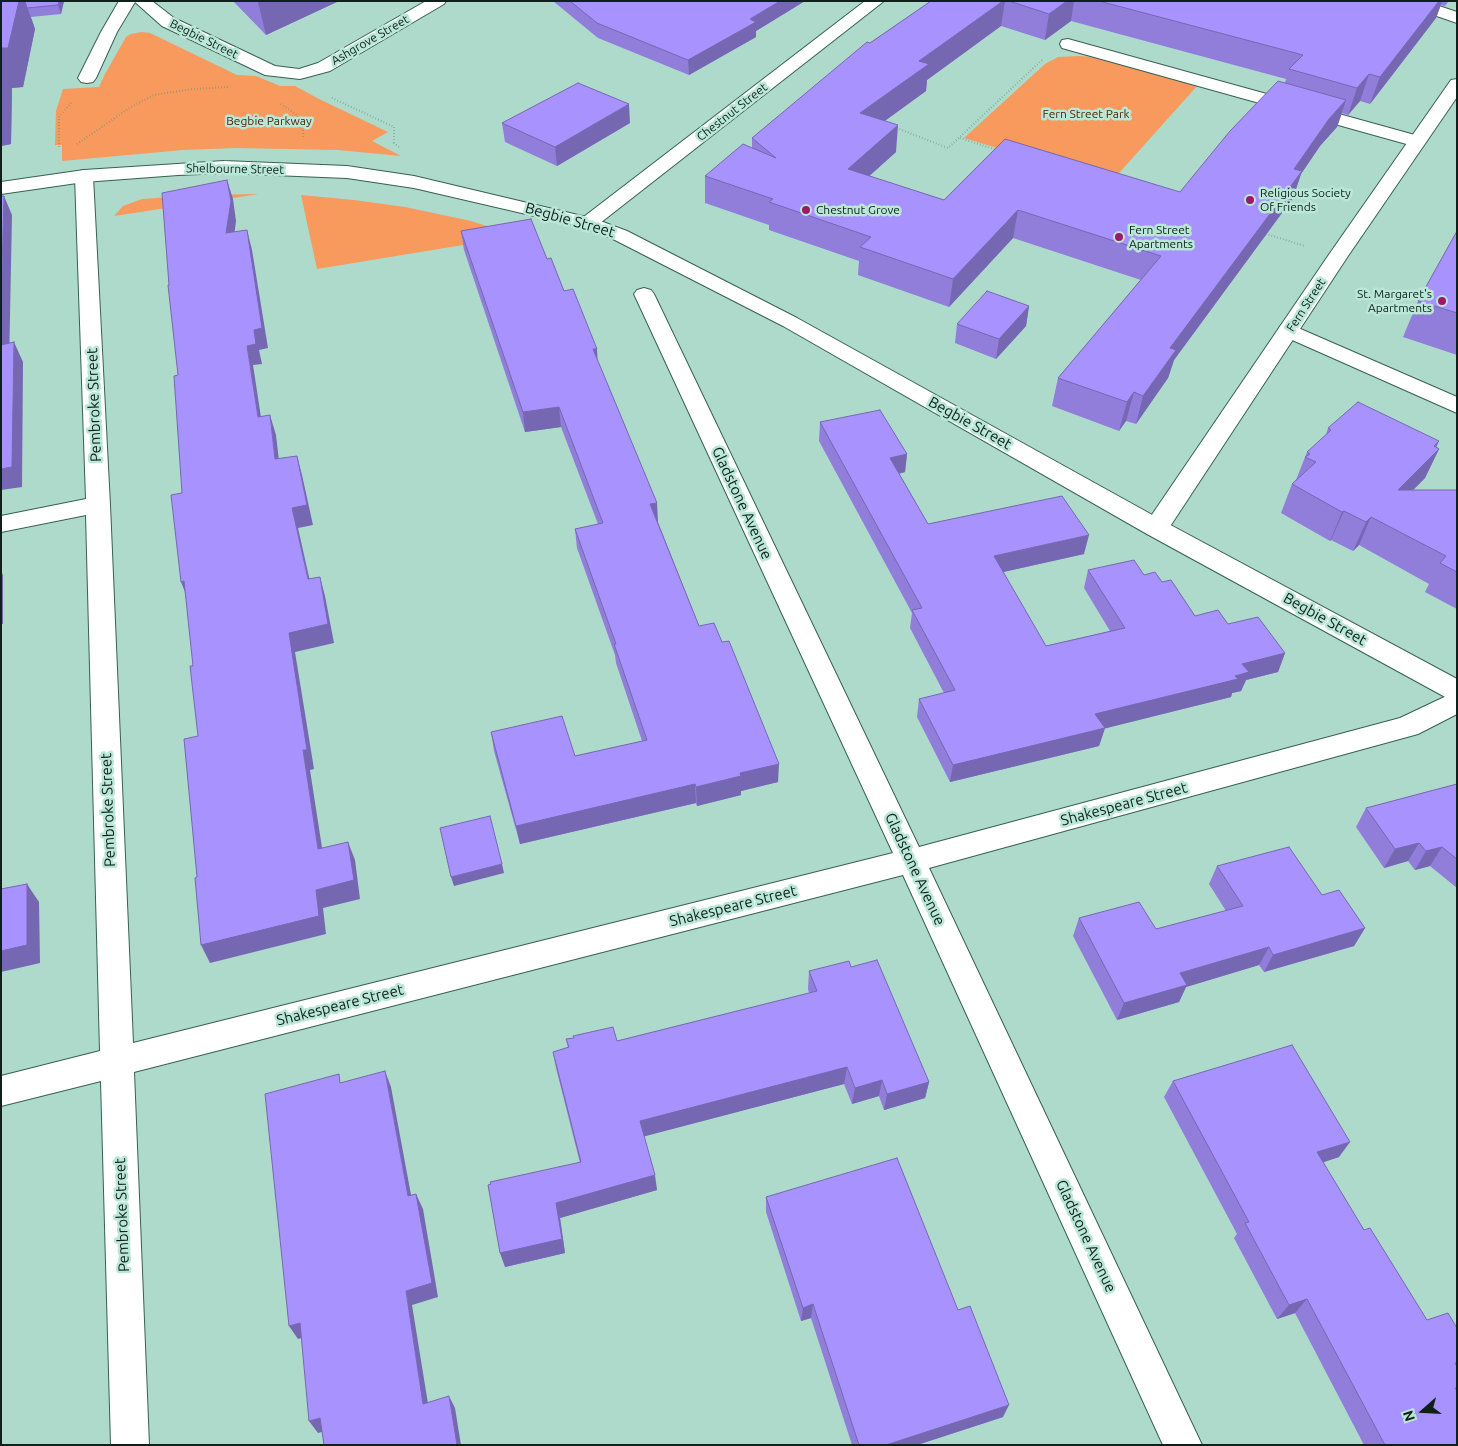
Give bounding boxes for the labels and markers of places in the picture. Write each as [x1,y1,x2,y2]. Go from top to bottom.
place label: Religious Society Of Friends [1260,186,1351,214]
marker: Religious Society Of Friends [1244,194,1256,206]
place label: Chestnut Grove [816,203,900,217]
marker: Chestnut Grove [800,204,812,216]
place label: Fern Street Apartments [1129,223,1193,251]
marker: Fern Street Apartments [1113,231,1125,243]
place label: St. Margaret's Apartments [1357,287,1432,315]
marker: St. Margaret's Apartments [1436,295,1448,307]

